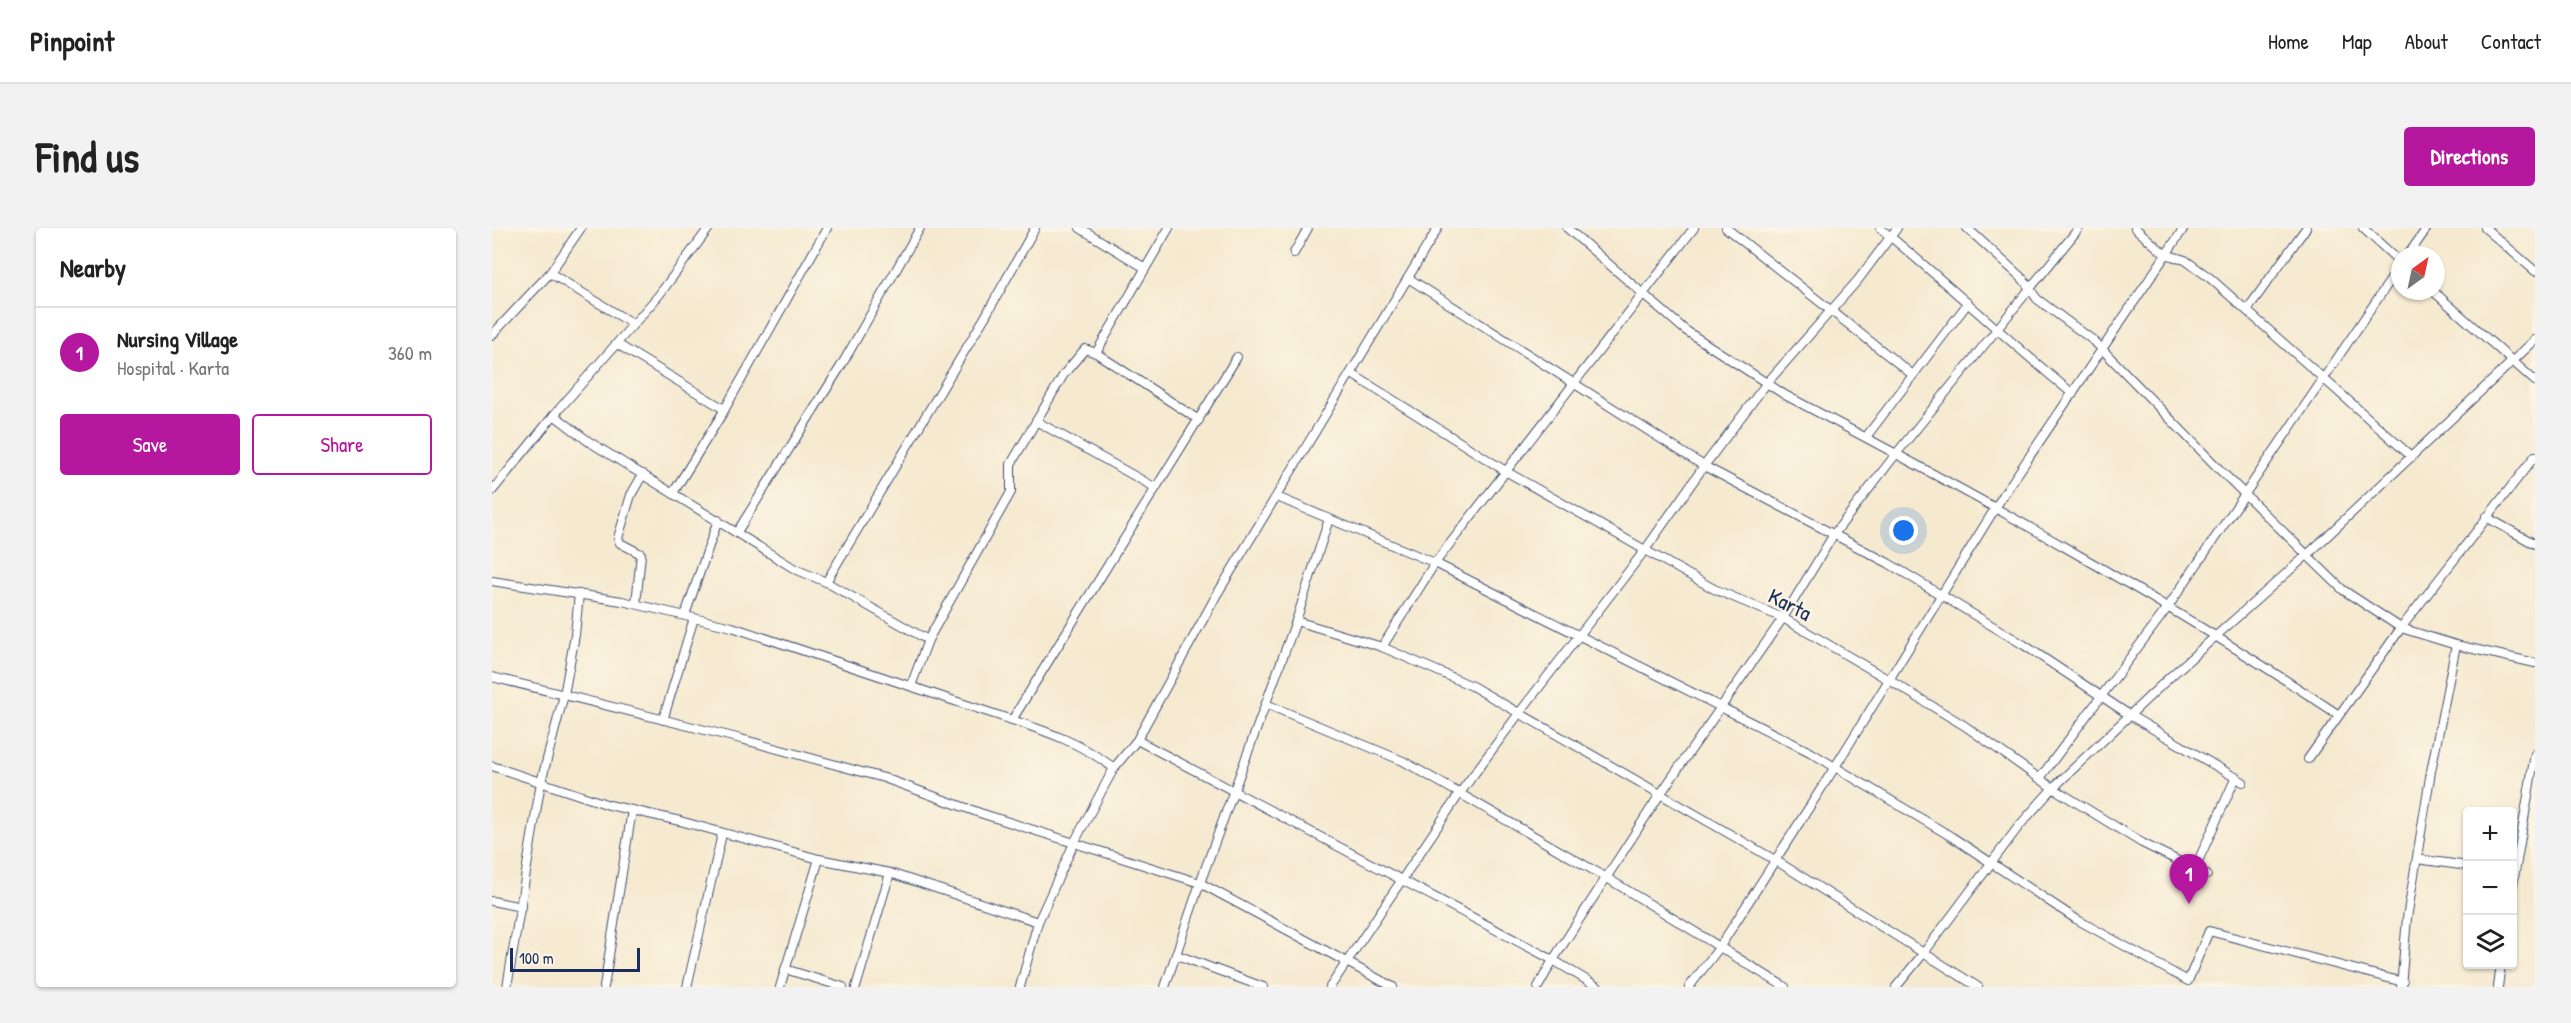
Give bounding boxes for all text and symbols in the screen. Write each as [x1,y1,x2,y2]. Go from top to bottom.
text: Pinpoint [30,22,114,60]
text: Home [2268,27,2309,56]
text: Map [2342,27,2372,56]
text: About [2405,27,2448,56]
text: Contact [2481,27,2541,56]
button: Directions [2404,127,2535,186]
text: Find us [36,128,139,185]
north arrow [2391,246,2445,300]
text: Nearby [60,250,126,285]
text: Nursing Village [117,324,238,354]
text: 1 [76,339,83,366]
text: 360 m [388,339,432,366]
text: Hospital · Karta [117,354,229,381]
button: Save [60,414,240,475]
button: Share [252,414,432,475]
your location [1889,516,1918,545]
street label: Karta [1763,580,1817,628]
map controls [2463,807,2517,969]
button: + [2463,807,2517,861]
pin: 1 [2170,854,2208,904]
button: − [2463,861,2517,915]
button: layers [2463,915,2517,969]
scale bar [510,945,640,972]
text: 100 m [519,947,554,969]

